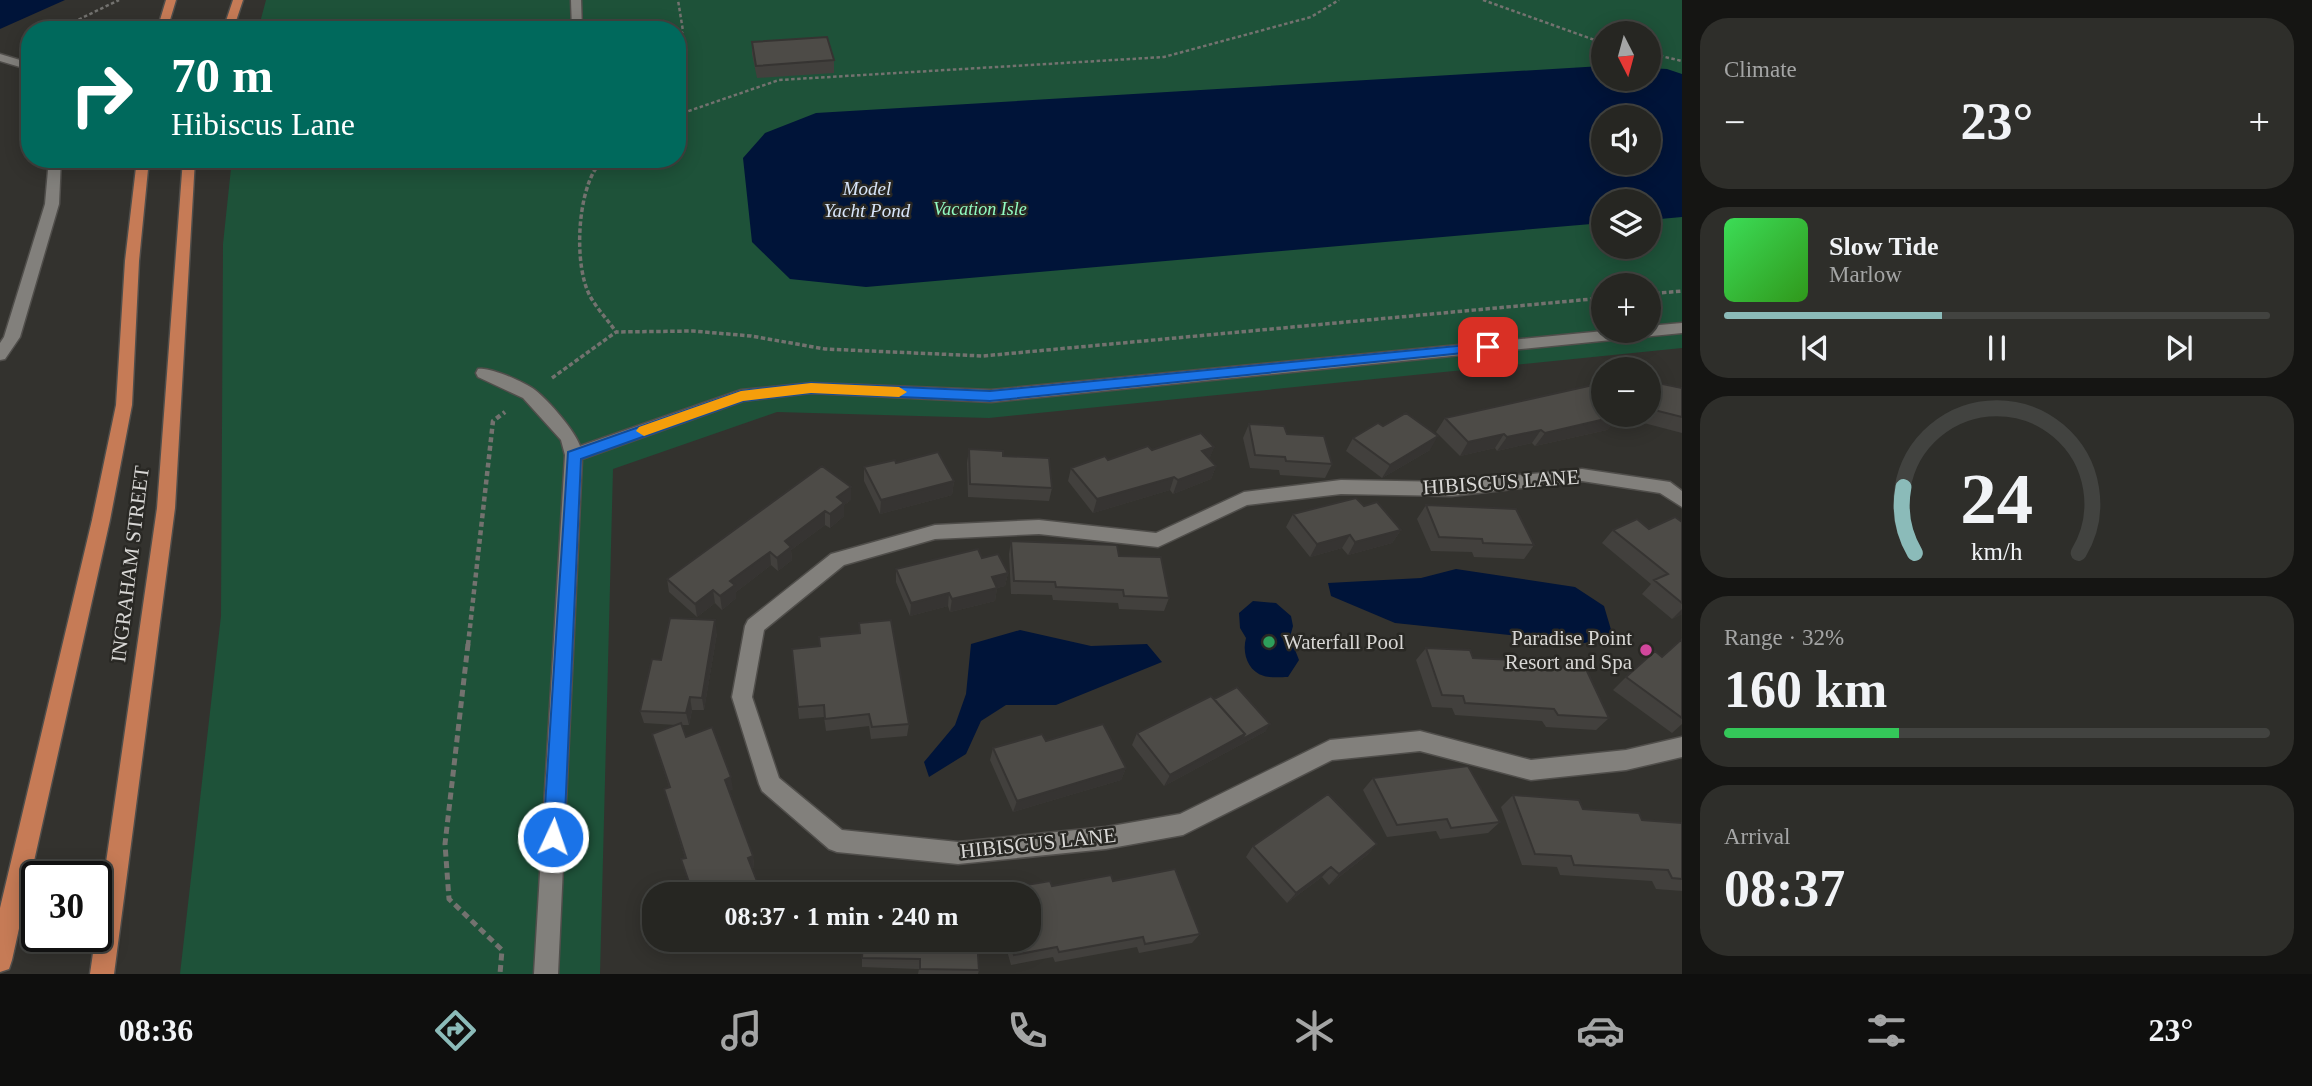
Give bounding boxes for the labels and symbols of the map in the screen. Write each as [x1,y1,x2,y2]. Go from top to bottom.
north arrow [1591,21,1661,91]
water label: Model Yacht Pond [824,178,911,221]
park label: Vacation Isle [933,199,1027,219]
pin [1458,317,1518,377]
street label: INGRAHAM STREET [106,464,154,664]
street label: HIBISCUS LANE [1422,465,1580,499]
place label: Paradise Point Resort and Spa [1505,626,1633,674]
place label: Waterfall Pool [1283,630,1405,654]
marker: Waterfall Pool [1261,634,1277,650]
marker: Paradise Point Resort and Spa [1638,642,1654,658]
position arrow [516,800,590,874]
street label: HIBISCUS LANE [959,823,1117,863]
speed limit sign: 30 [21,861,112,952]

